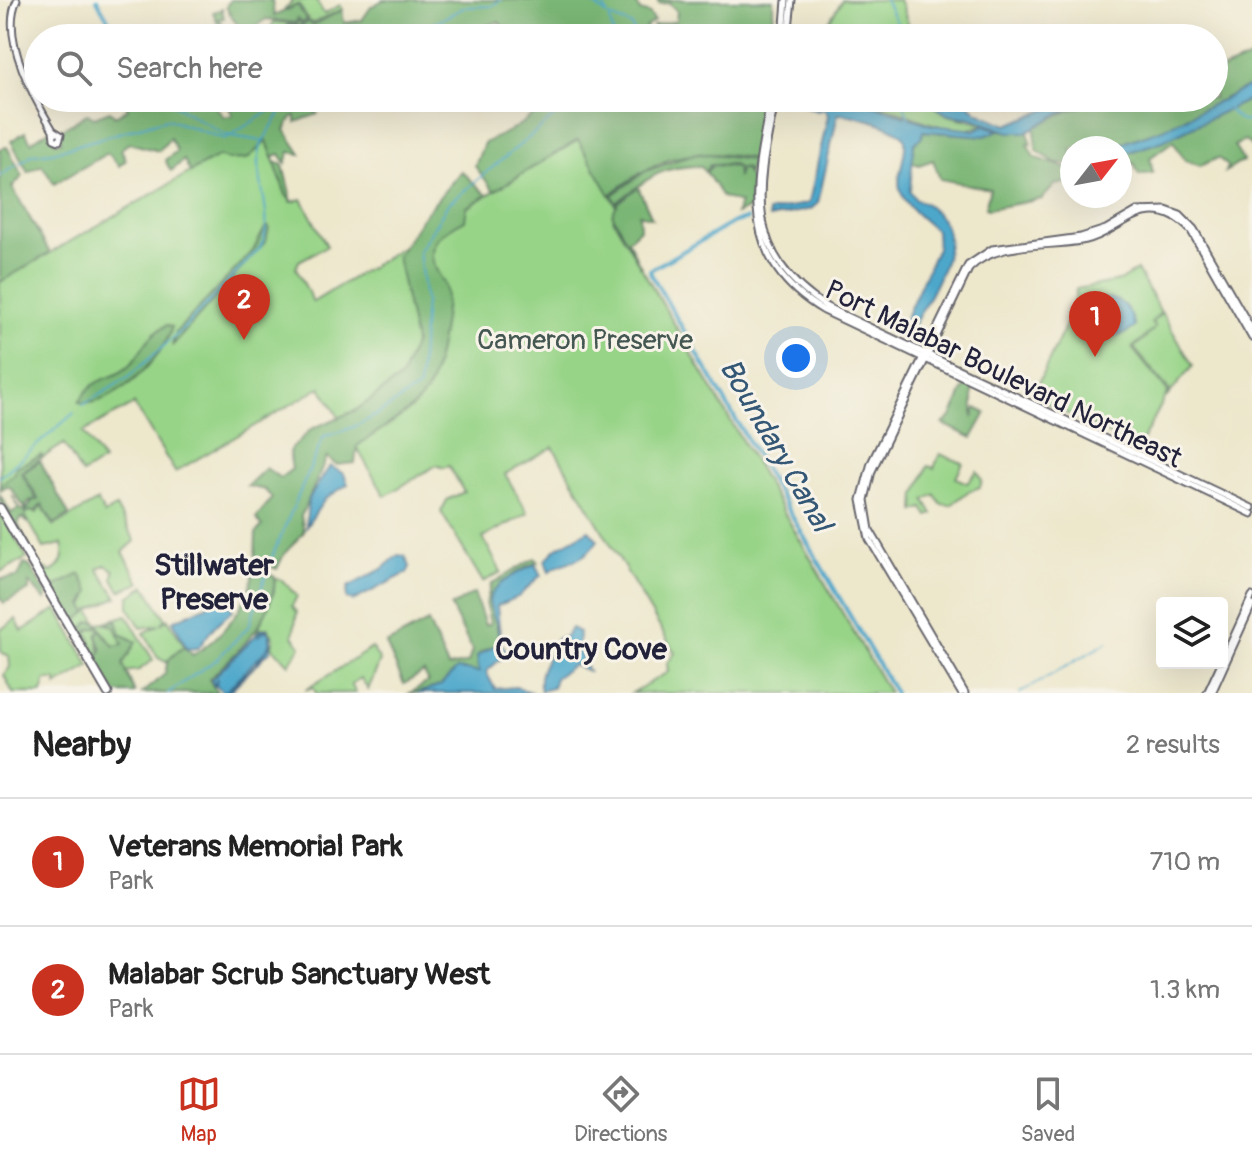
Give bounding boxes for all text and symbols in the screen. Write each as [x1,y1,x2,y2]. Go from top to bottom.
search box [24,24,1228,112]
icon: search [52,46,96,90]
text: Search here [116,50,263,87]
north arrow [1060,136,1132,208]
street label: Port Malabar Boulevard Northeast [819,273,1188,476]
pin: 2 [218,274,270,340]
pin: 1 [1069,291,1121,357]
park label: Cameron Preserve [477,323,693,358]
your location [776,338,816,378]
water label: Boundary Canal [711,352,841,541]
district label: Stillwater Preserve [154,547,274,618]
map controls [1156,597,1228,669]
button: layers [1156,597,1228,669]
district label: Country Cove [495,631,668,668]
text: Nearby [32,724,131,767]
text: 2 results [1126,729,1220,761]
text: Veterans Memorial Park [108,828,403,865]
text: 1 [53,846,63,878]
text: 710 m [1150,846,1220,878]
text: Park [108,865,154,897]
text: Malabar Scrub Sanctuary West [108,956,490,993]
text: 2 [51,974,65,1006]
text: 1.3 km [1150,974,1220,1006]
text: Park [108,993,154,1025]
tab: Map [177,1072,221,1148]
tab: Directions [574,1072,667,1148]
tab: Saved [1021,1072,1075,1148]

